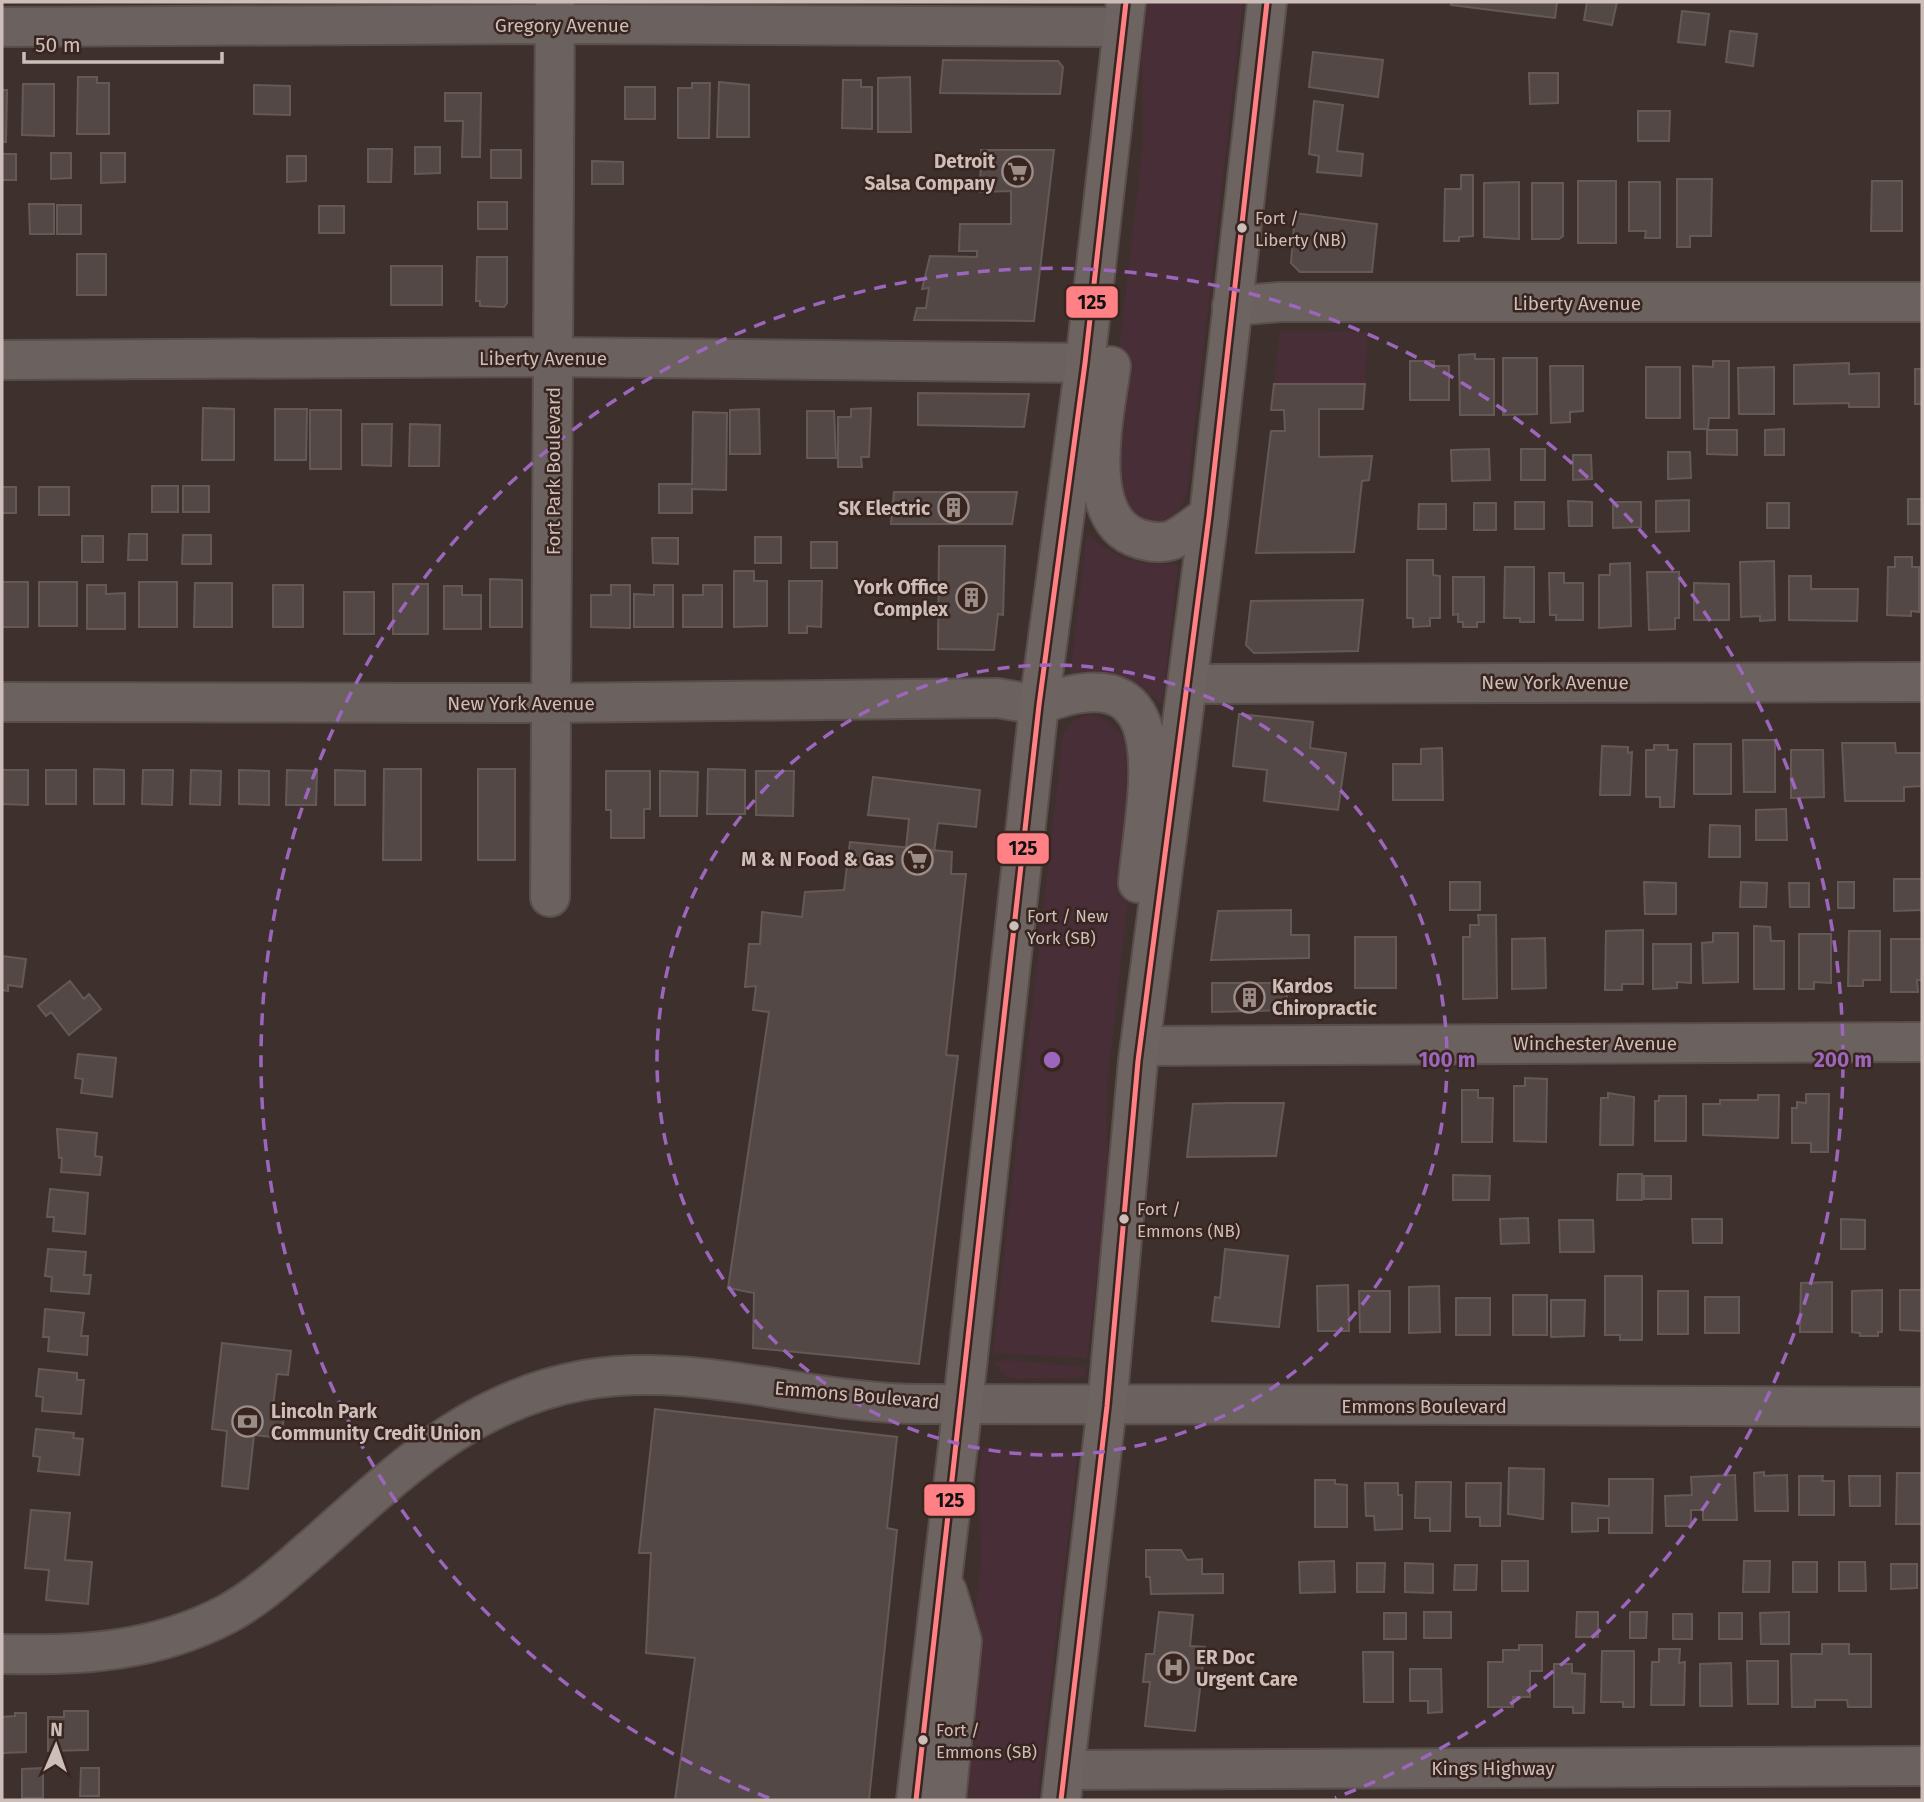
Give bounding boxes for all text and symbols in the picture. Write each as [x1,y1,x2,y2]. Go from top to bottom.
street label: Gregory Avenue [495,14,629,37]
scale bar [24,21,222,65]
text: 50 m [35,32,81,58]
place label: Detroit Salsa Company [864,150,996,195]
supermarket icon: Detroit Salsa Company [1001,155,1035,189]
place label: Fort / Liberty (NB) [1255,208,1346,251]
marker: Fort / Liberty (NB) [1235,221,1249,235]
line badge: 125 [1065,285,1119,319]
text: 125 [1078,291,1106,314]
street label: Liberty Avenue [1513,292,1641,315]
street label: Liberty Avenue [479,347,607,370]
street label: Fort Park Boulevard [542,387,565,555]
building icon: SK Electric [936,491,970,525]
place label: SK Electric [838,497,930,520]
place label: York Office Complex [853,576,948,621]
building icon: York Office Complex [954,581,988,615]
street label: New York Avenue [1481,671,1629,694]
street label: New York Avenue [447,692,595,715]
line badge: 125 [996,832,1050,865]
text: 125 [1009,837,1037,860]
supermarket icon: M & N Food & Gas [900,842,934,876]
place label: M & N Food & Gas [741,848,894,871]
place label: Fort / New York (SB) [1027,906,1108,949]
marker: Fort / New York (SB) [1007,919,1021,933]
place label: Kardos Chiropractic [1272,975,1377,1020]
building icon: Kardos Chiropractic [1232,980,1266,1014]
street label: Winchester Avenue [1513,1032,1677,1055]
text: 100 m [1418,1047,1476,1073]
text: 200 m [1814,1047,1872,1073]
centre of rings [1040,1048,1064,1072]
place label: Fort / Emmons (NB) [1137,1199,1240,1242]
marker: Fort / Emmons (NB) [1117,1212,1131,1226]
street label: Emmons Boulevard [773,1376,941,1414]
street label: Emmons Boulevard [1341,1395,1507,1418]
place label: Lincoln Park Community Credit Union [271,1400,481,1445]
bank icon: Lincoln Park Community Credit Union [231,1405,265,1439]
line badge: 125 [923,1483,976,1517]
text: 125 [936,1489,964,1512]
place label: ER Doc Urgent Care [1196,1646,1298,1691]
hospital icon: ER Doc Urgent Care [1156,1651,1190,1685]
north arrow [21,1711,91,1781]
text: N [50,1718,63,1741]
place label: Fort / Emmons (SB) [936,1720,1037,1763]
marker: Fort / Emmons (SB) [916,1733,930,1747]
street label: Kings Highway [1431,1757,1555,1780]

